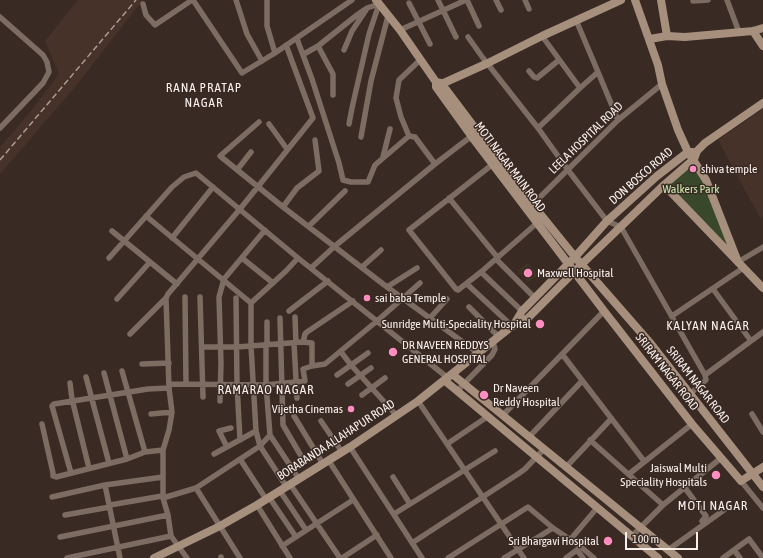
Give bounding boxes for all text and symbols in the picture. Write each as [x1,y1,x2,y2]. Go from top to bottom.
district label: RANA PRATAP NAGAR [166,80,242,111]
street label: LEELA HOSPITAL ROAD [546,99,626,177]
street label: MOTI NAGAR MAIN ROAD [472,119,548,215]
street label: DON BOSCO ROAD [606,144,676,208]
place label: shiva temple [701,162,757,176]
marker: shiva temple [688,164,698,174]
park label: Walkers Park [662,182,720,196]
place label: Maxwell Hospital [537,266,613,280]
marker: Maxwell Hospital [522,267,534,279]
place label: sai baba Temple [375,291,446,305]
marker: sai baba Temple [362,293,372,303]
place label: Sunridge Multi-Speciality Hospital [382,317,531,331]
marker: Sunridge Multi-Speciality Hospital [534,318,546,330]
district label: KALYAN NAGAR [666,318,750,334]
street label: SRIRAM NAGAR ROAD [632,331,702,413]
place label: DR NAVEEN REDDYS GENERAL HOSPITAL [402,338,488,366]
street label: SRIRAM NAGAR ROAD [663,344,733,426]
marker: DR NAVEEN REDDYS GENERAL HOSPITAL [387,346,399,358]
place label: Dr Naveen Reddy Hospital [493,381,560,409]
district label: RAMARAO NAGAR [218,382,314,398]
marker: Dr Naveen Reddy Hospital [478,389,490,401]
street label: BORABANDA ALLAHAPUR ROAD [274,397,398,483]
place label: Vijetha Cinemas [272,402,343,416]
marker: Vijetha Cinemas [346,404,356,414]
place label: Jaiswal Multi Speciality Hospitals [620,461,707,489]
marker: Jaiswal Multi Speciality Hospitals [710,469,722,481]
district label: MOTI NAGAR [678,498,748,514]
scale bar [627,524,700,550]
text: 100 m [632,532,659,546]
place label: Sri Bhargavi Hospital [508,534,599,548]
marker: Sri Bhargavi Hospital [602,535,614,547]

